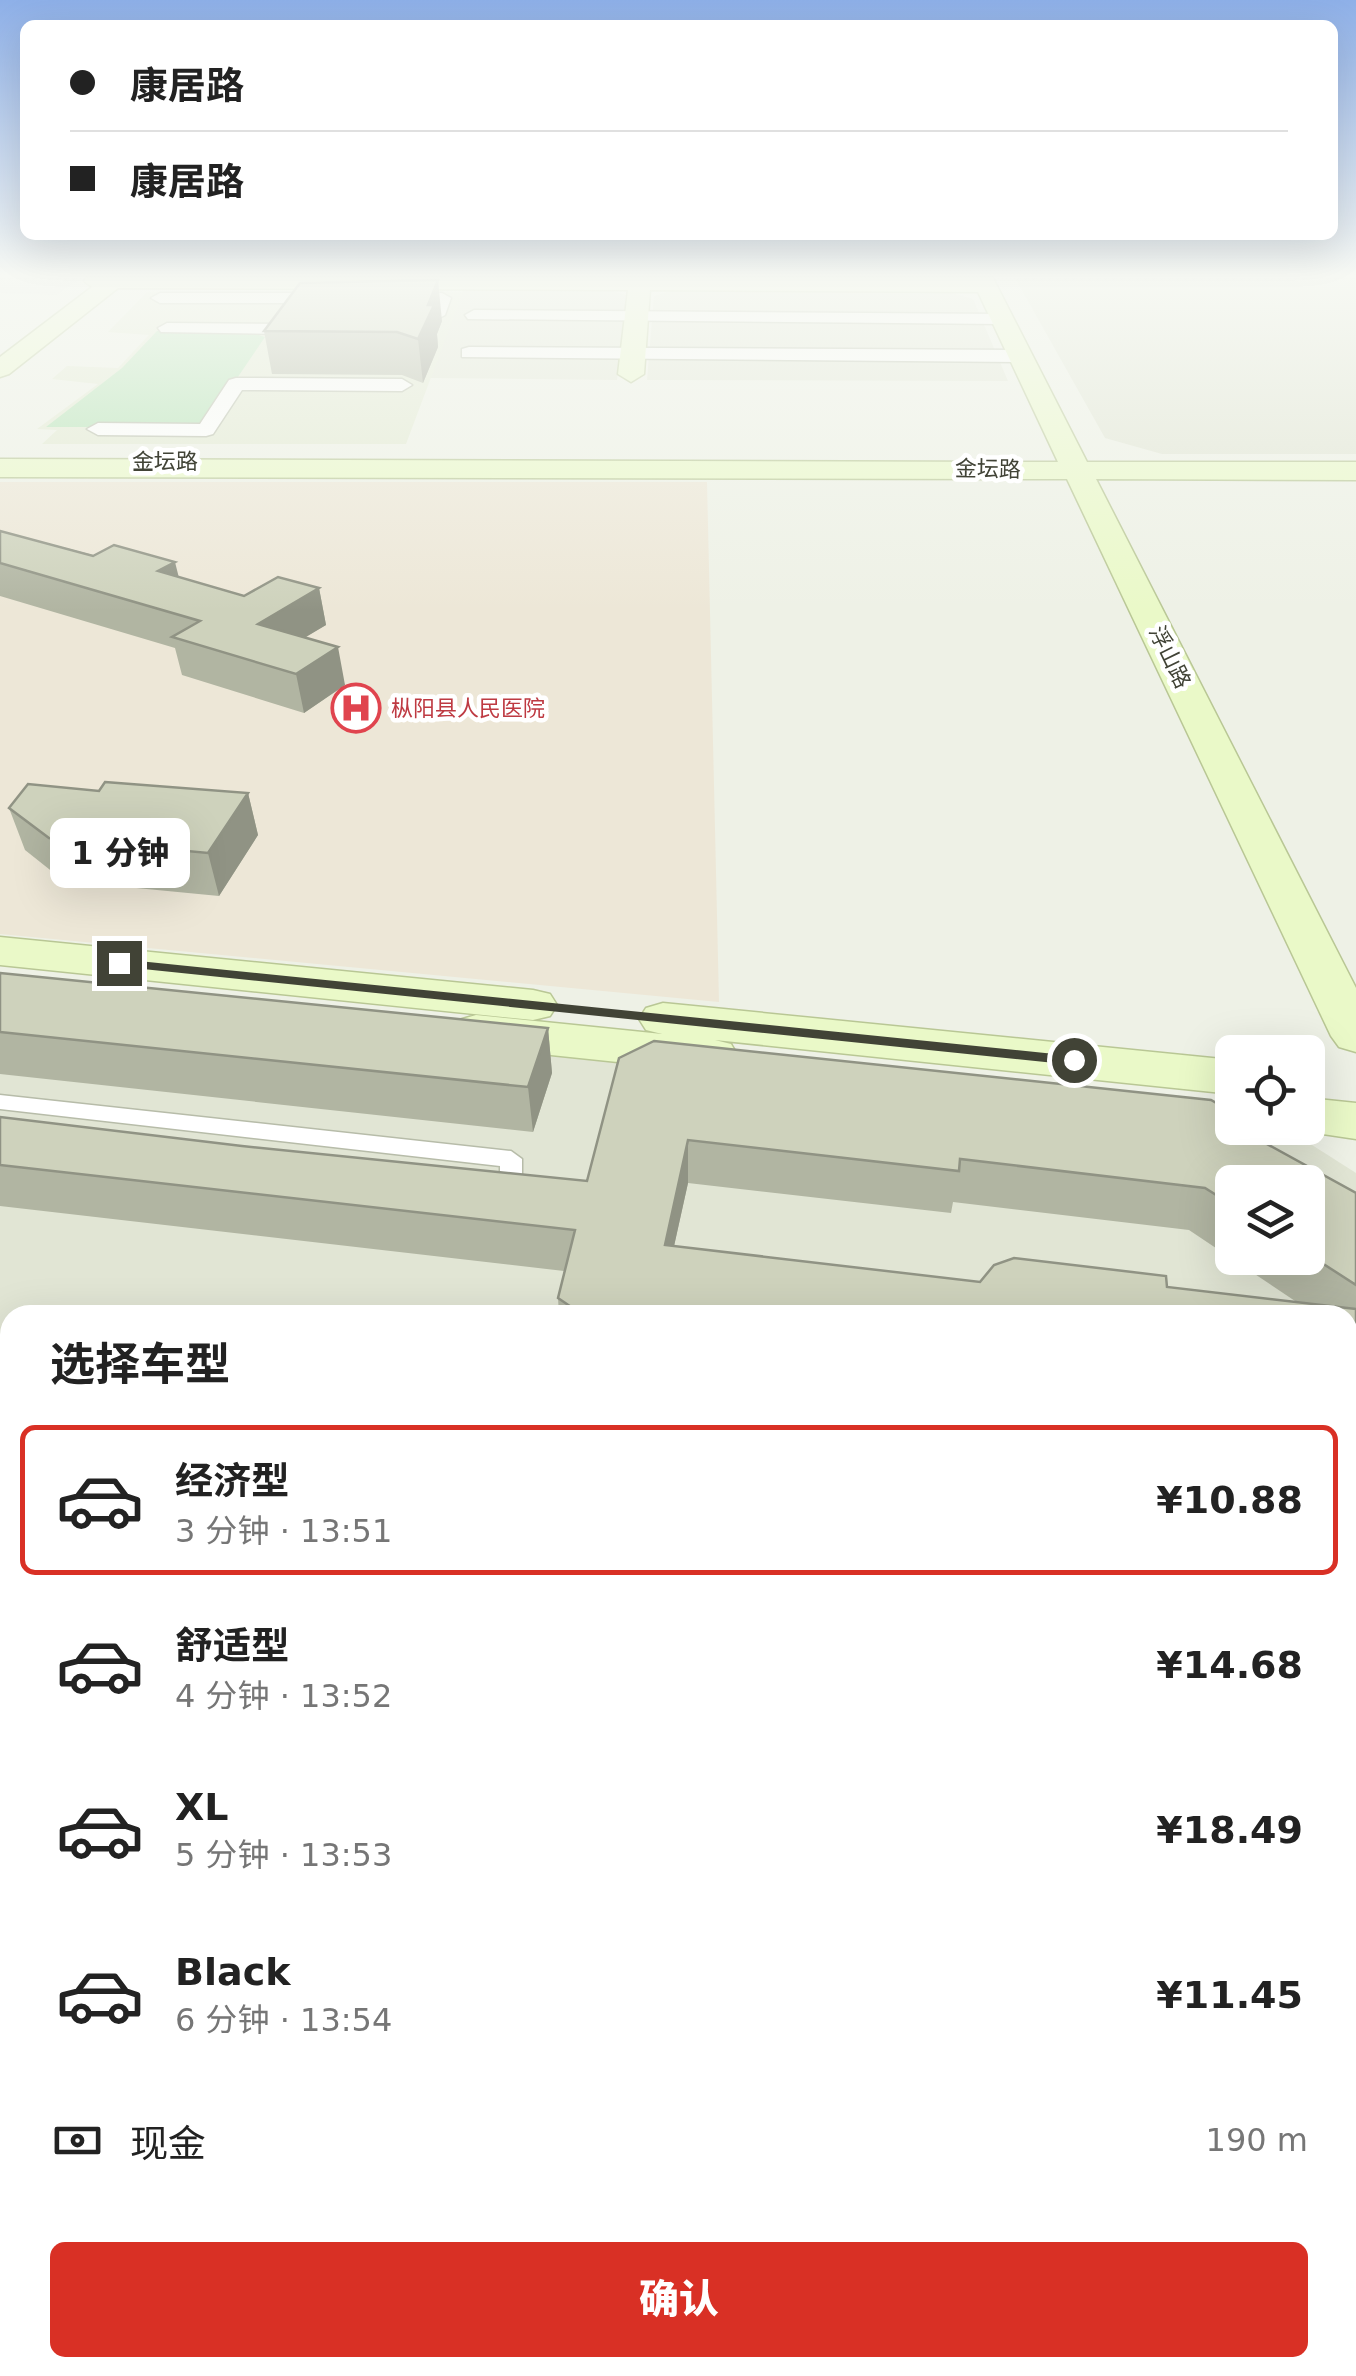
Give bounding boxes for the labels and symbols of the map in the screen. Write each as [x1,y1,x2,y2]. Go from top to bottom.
street label: 金坛路 [132,449,198,474]
street label: 金坛路 [955,456,1021,482]
street label: 浮山路 [1144,622,1196,692]
hospital icon: 枞阳县人民医院 [330,682,382,734]
place label: 枞阳县人民医院 [391,696,545,721]
callout: 1 分钟 [49,818,189,888]
route end [97,941,142,986]
route start [1052,1038,1097,1083]

